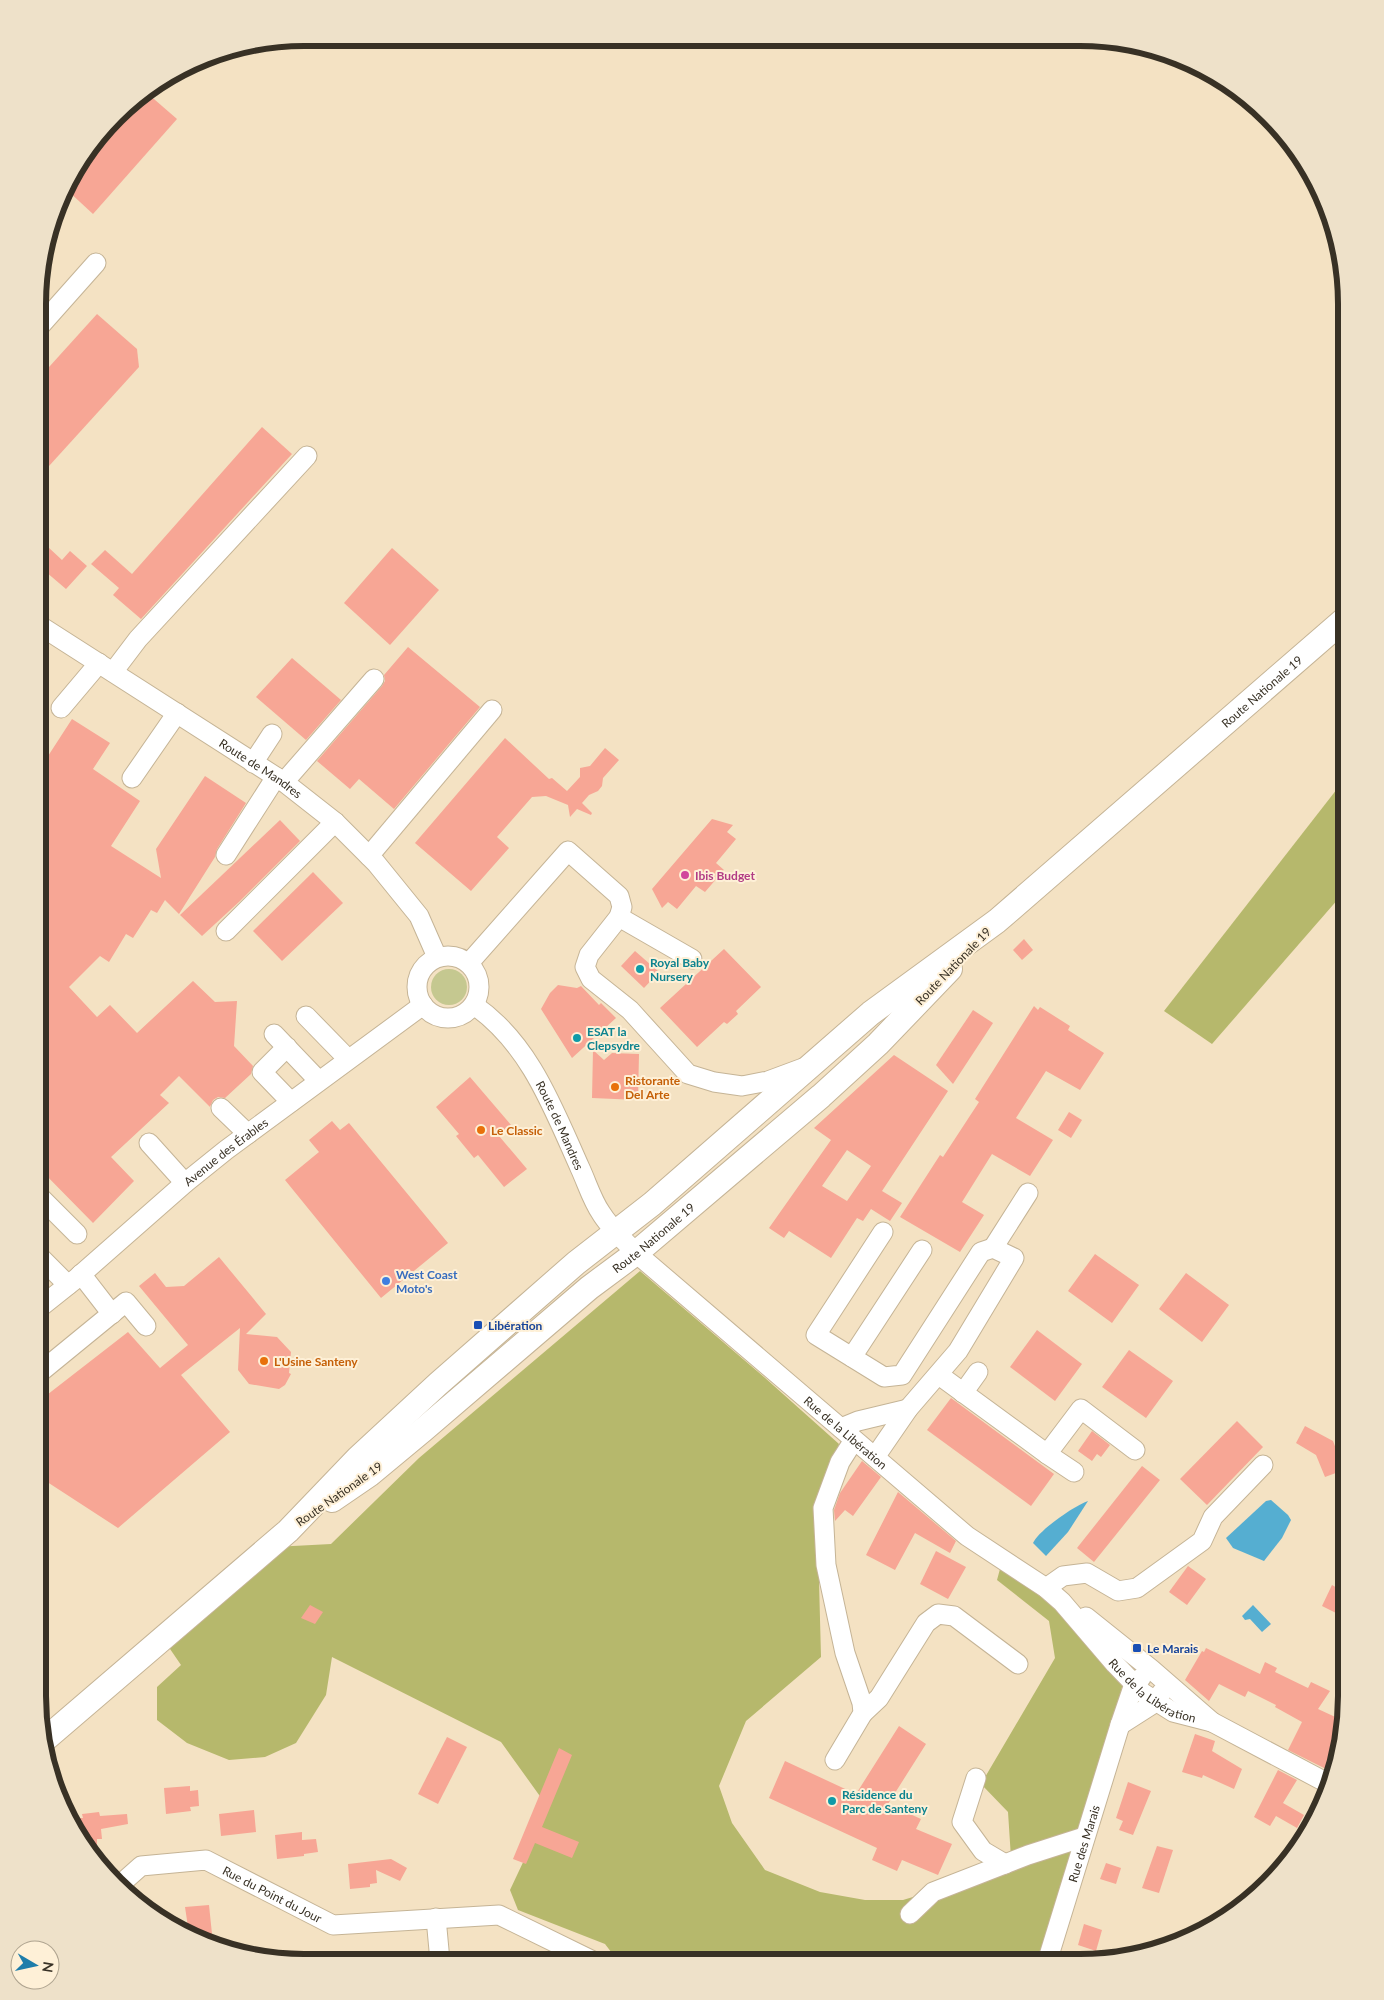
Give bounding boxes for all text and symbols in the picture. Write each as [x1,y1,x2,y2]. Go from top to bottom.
street label: Route Nationale 19 [1218,652,1305,730]
street label: Route de Mandres [217,735,305,801]
place label: Ibis Budget [695,868,755,883]
marker: Ibis Budget [679,869,691,881]
street label: Route Nationale 19 [912,924,994,1008]
place label: Royal Baby Nursery [650,955,710,984]
marker: Royal Baby Nursery [634,963,646,975]
place label: ESAT la Clepsydre [587,1024,641,1053]
marker: ESAT la Clepsydre [571,1032,583,1044]
place label: Ristorante Del Arte [625,1073,681,1102]
street label: Route de Mandres [533,1078,587,1172]
marker: Ristorante Del Arte [609,1081,621,1093]
street label: Avenue des Érables [180,1114,271,1189]
place label: Le Classic [491,1123,543,1138]
marker: Le Classic [475,1124,487,1136]
street label: Route Nationale 19 [609,1199,697,1276]
place label: West Coast Moto's [396,1267,458,1296]
marker: West Coast Moto's [380,1275,392,1287]
place label: Libération [488,1318,543,1333]
marker: Libération [472,1319,484,1331]
place label: L'Usine Santeny [274,1354,358,1369]
marker: L'Usine Santeny [258,1355,270,1367]
street label: Rue de la Libération [801,1393,890,1472]
street label: Route Nationale 19 [293,1459,385,1529]
place label: Le Marais [1147,1641,1198,1656]
marker: Le Marais [1131,1642,1143,1654]
street label: Rue de la Libération [1106,1655,1198,1725]
place label: Résidence du Parc de Santeny [842,1787,928,1816]
marker: Résidence du Parc de Santeny [826,1795,838,1807]
street label: Rue des Marais [1065,1803,1102,1884]
street label: Rue du Point du Jour [220,1862,325,1926]
north arrow [10,1940,60,1990]
text: N [39,1960,58,1974]

